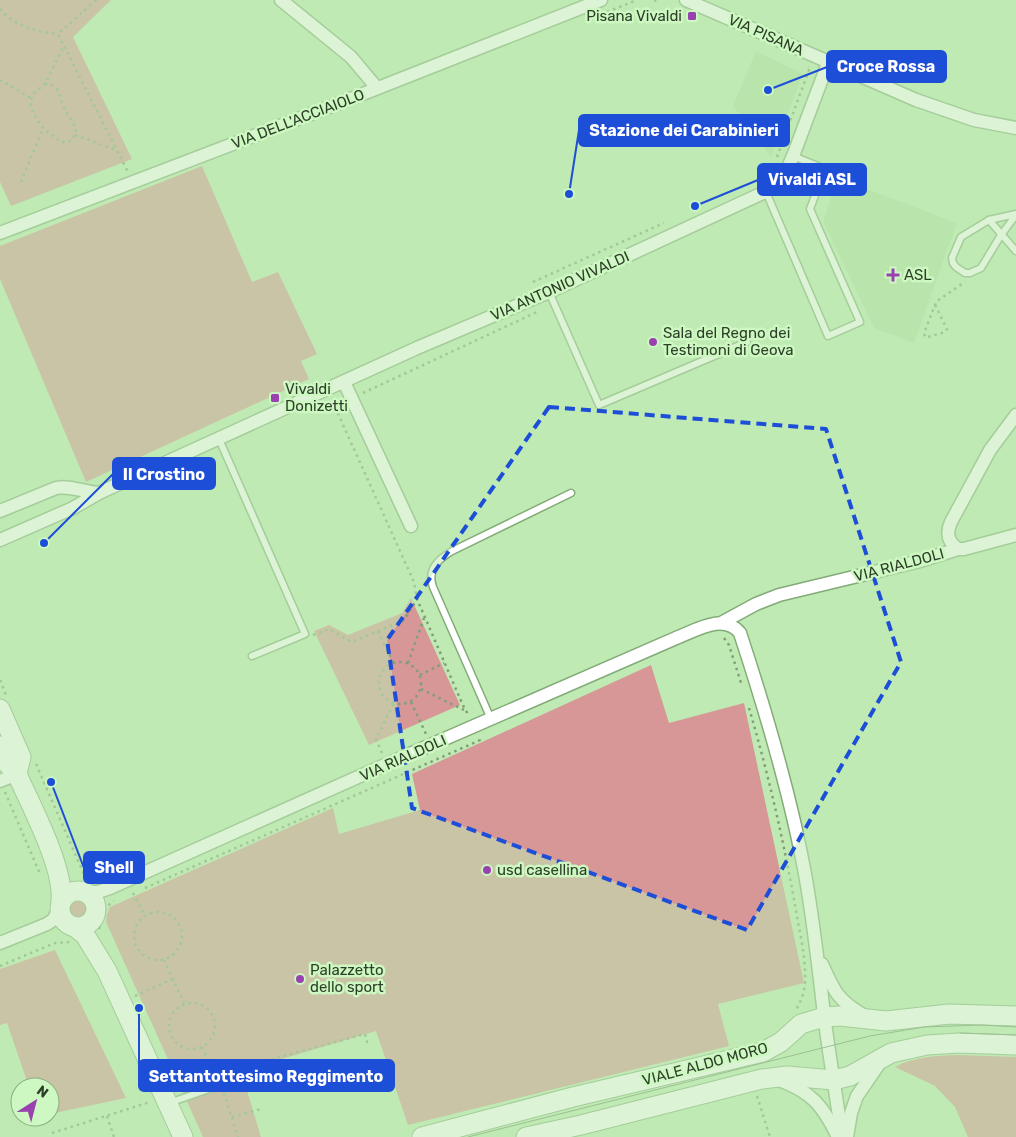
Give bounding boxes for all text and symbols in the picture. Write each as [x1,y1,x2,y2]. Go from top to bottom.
place label: Pisana Vivaldi [586,7,682,25]
marker: Pisana Vivaldi [686,10,698,22]
street label: VIA PISANA [725,10,807,60]
callout: Croce Rossa [827,51,946,82]
text: Croce Rossa [837,57,935,76]
street label: VIA DELL'ACCIAIOLO [229,85,367,153]
callout: Stazione dei Carabinieri [579,115,789,146]
text: Stazione dei Carabinieri [589,121,779,140]
callout: Vivaldi ASL [758,164,866,195]
text: Vivaldi ASL [768,170,856,189]
street label: VIA ANTONIO VIVALDI [488,247,632,325]
place label: ASL [904,266,932,284]
marker: ASL [886,268,900,282]
place label: Sala del Regno dei Testimoni di Geova [663,324,794,359]
marker: Sala del Regno dei Testimoni di Geova [647,336,659,348]
place label: Vivaldi Donizetti [285,380,348,415]
marker: Vivaldi Donizetti [269,392,281,404]
callout: Il Crostino [113,458,215,489]
text: Il Crostino [123,465,205,484]
street label: VIA RIALDOLI [852,544,946,586]
street label: VIA RIALDOLI [357,731,449,785]
callout: Shell [84,852,144,883]
text: Shell [94,858,134,877]
place label: usd casellina [497,861,587,879]
marker: usd casellina [481,864,493,876]
place label: Palazzetto dello sport [310,961,384,996]
marker: Palazzetto dello sport [294,973,306,985]
street label: VIALE ALDO MORO [640,1039,770,1089]
callout: Settantottesimo Reggimento [139,1060,394,1091]
text: Settantottesimo Reggimento [149,1067,383,1086]
north arrow [10,1077,60,1127]
text: N [33,1082,51,1102]

